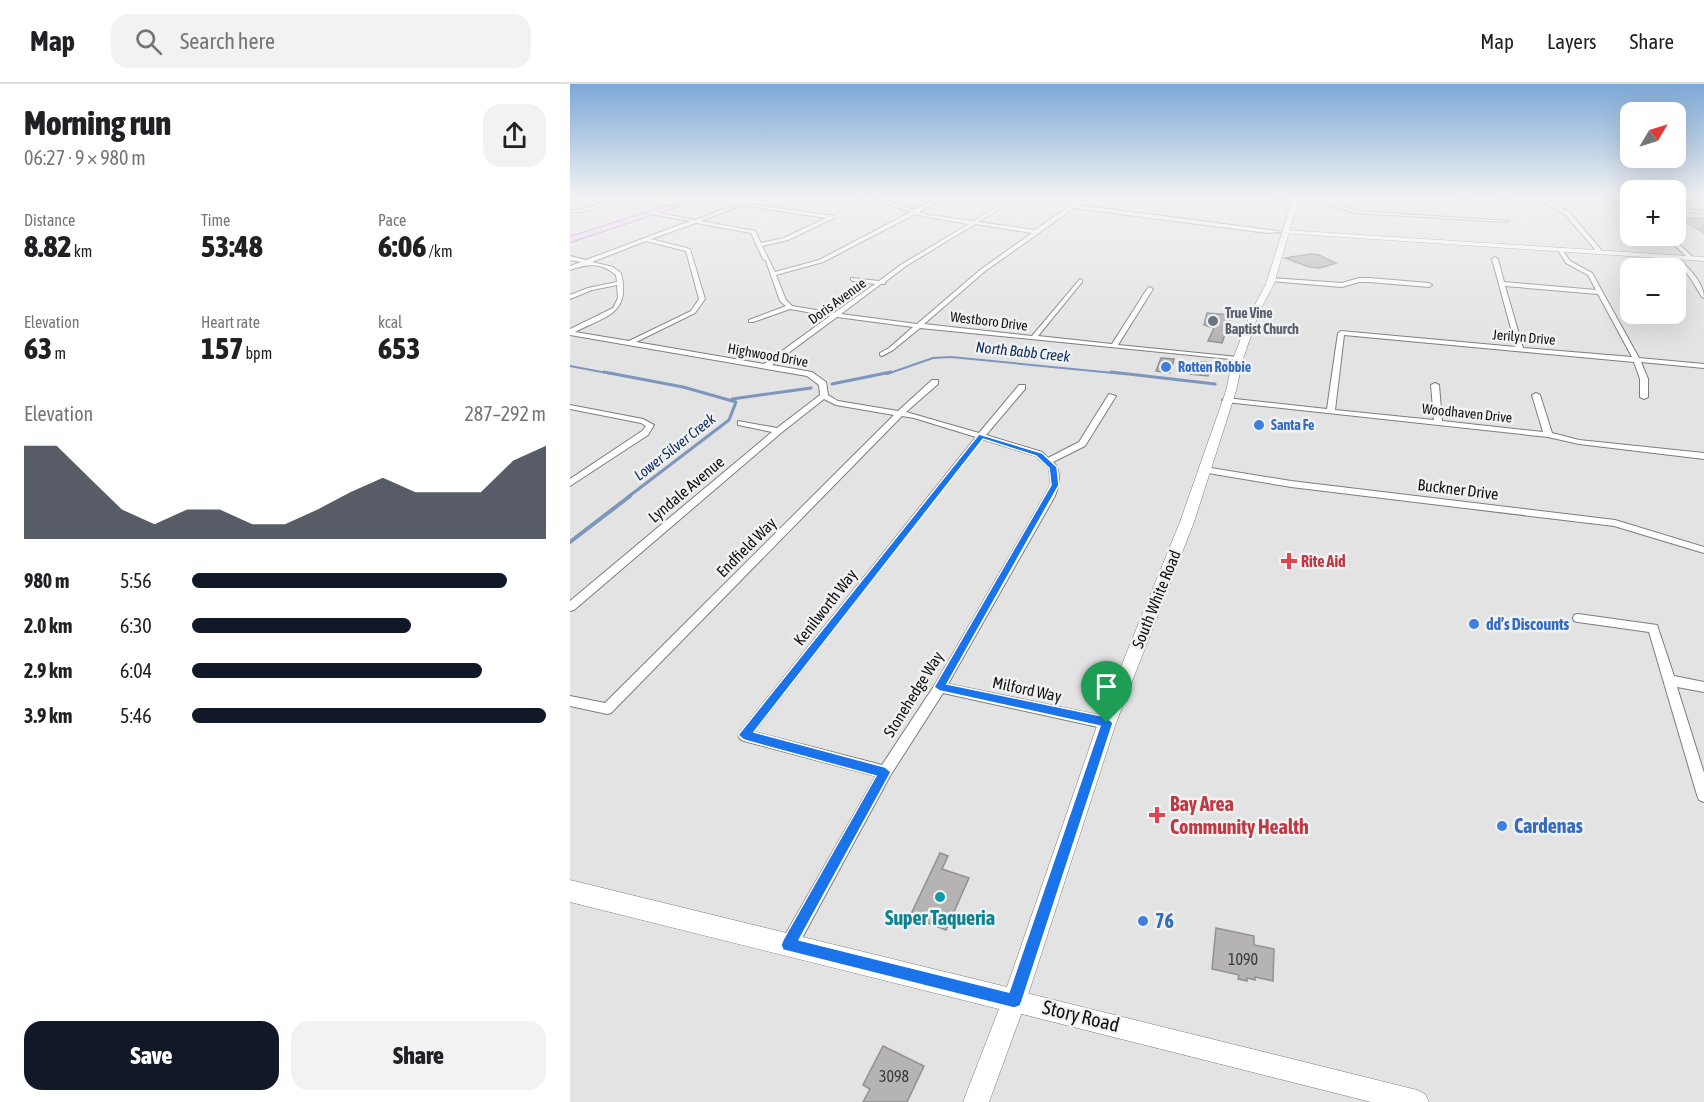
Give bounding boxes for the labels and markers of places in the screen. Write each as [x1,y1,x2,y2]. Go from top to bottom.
place label: True Vine Baptist Church [1225,305,1299,337]
marker: True Vine Baptist Church [1206,314,1220,328]
place label: Rotten Robbie [1178,359,1251,375]
marker: Rotten Robbie [1159,360,1173,374]
place label: Santa Fe [1271,417,1314,433]
marker: Santa Fe [1252,418,1266,432]
place label: Rite Aid [1301,552,1346,570]
marker: Rite Aid [1282,554,1296,568]
place label: dd’s Discounts [1486,615,1570,633]
marker: dd’s Discounts [1467,617,1481,631]
pin [1081,661,1132,723]
place label: Bay Area Community Health [1170,792,1309,838]
marker: Bay Area Community Health [1148,806,1166,824]
place label: Cardenas [1514,814,1583,837]
marker: Cardenas [1495,819,1509,833]
marker: Super Taqueria [933,890,947,904]
place label: Super Taqueria [885,906,995,929]
place label: 76 [1155,909,1174,932]
marker: 76 [1136,914,1150,928]

